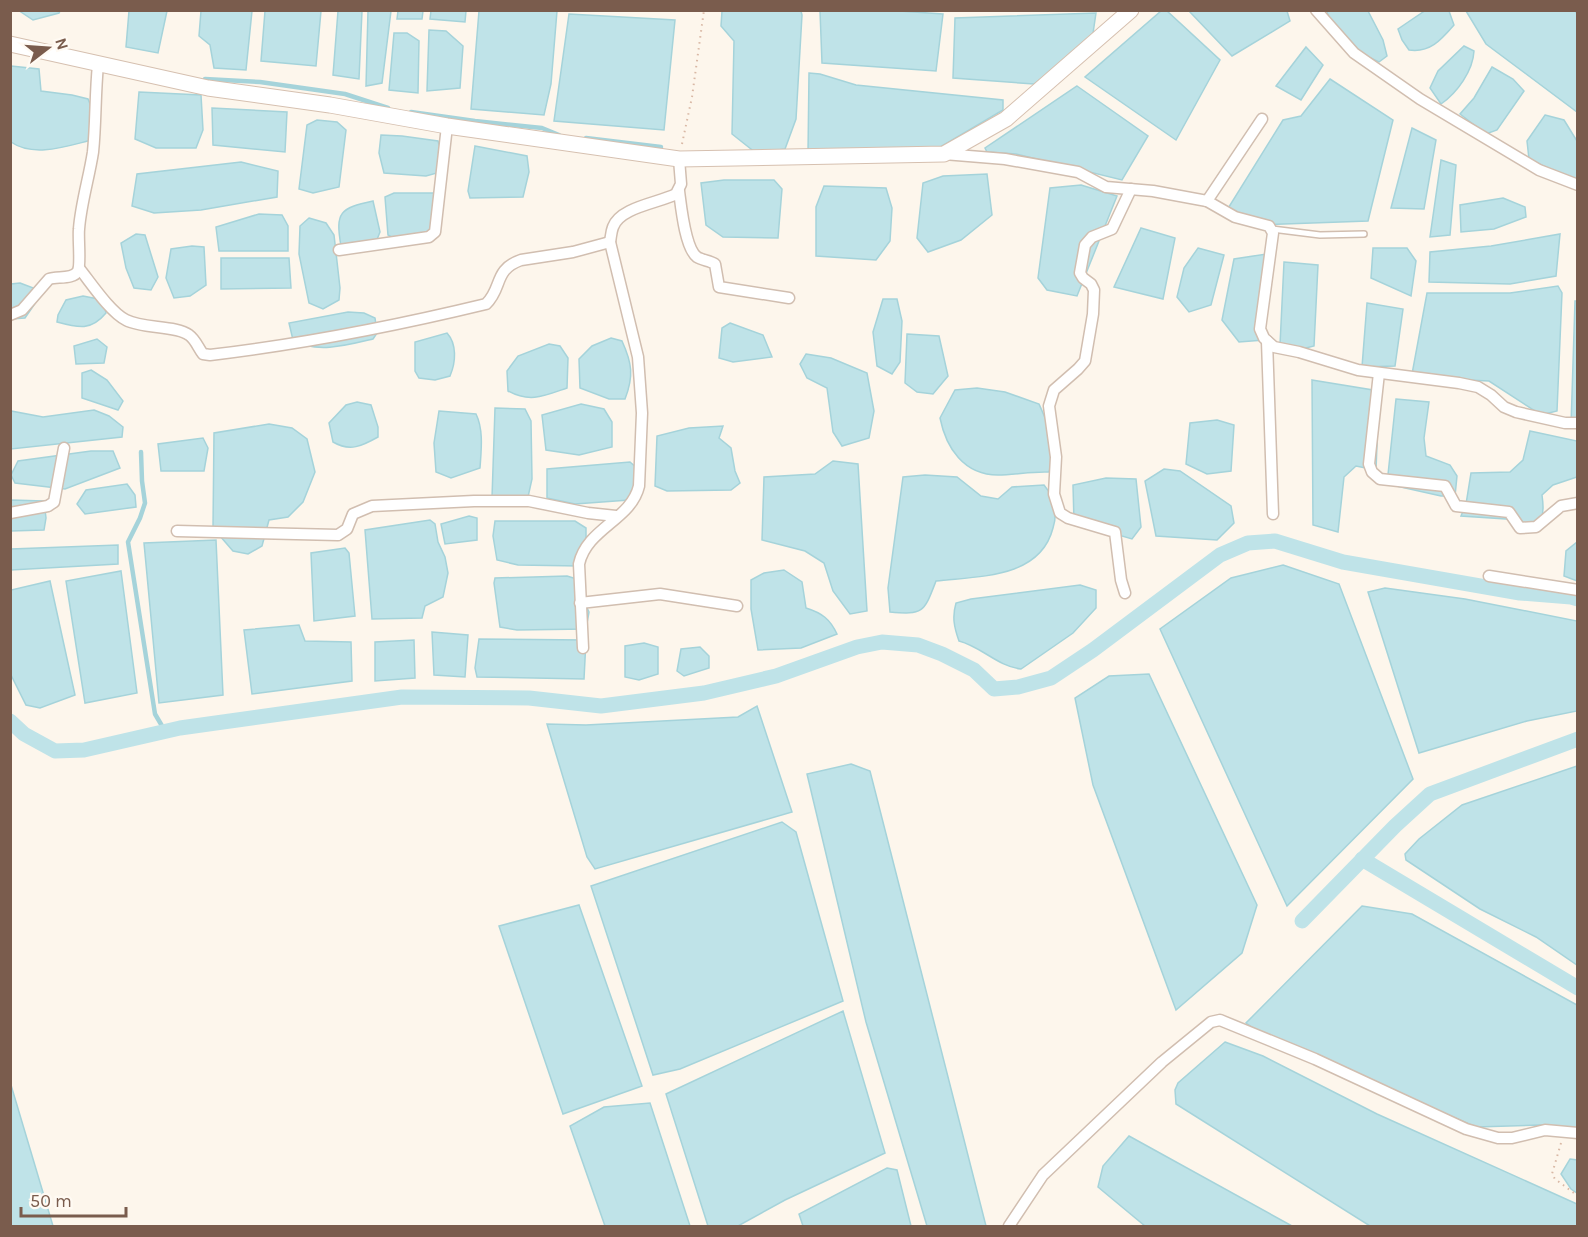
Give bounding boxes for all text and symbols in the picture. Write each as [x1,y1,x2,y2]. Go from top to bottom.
north arrow [18,18,78,78]
text: N [51,35,73,52]
scale bar [21,1180,126,1218]
text: 50 m [30,1190,72,1212]

